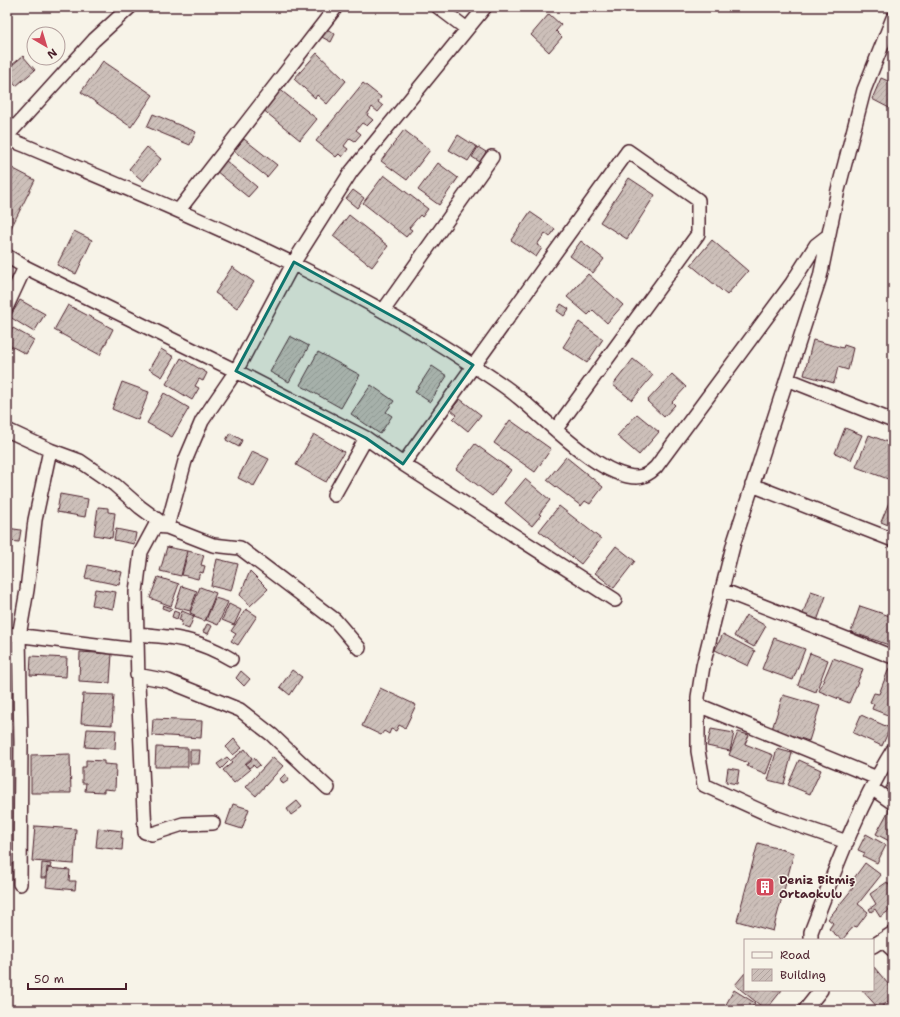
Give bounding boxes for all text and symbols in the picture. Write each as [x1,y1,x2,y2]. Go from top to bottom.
north arrow [26,26,66,66]
text: N [44,45,60,62]
place label: Deniz Bitmiş Ortaokulu [779,872,855,902]
building icon: Deniz Bitmiş Ortaokulu [754,876,776,898]
legend [744,939,874,991]
text: Road [780,947,811,963]
scale bar [28,965,126,991]
text: Building [780,967,826,983]
text: 50 m [34,971,64,987]

